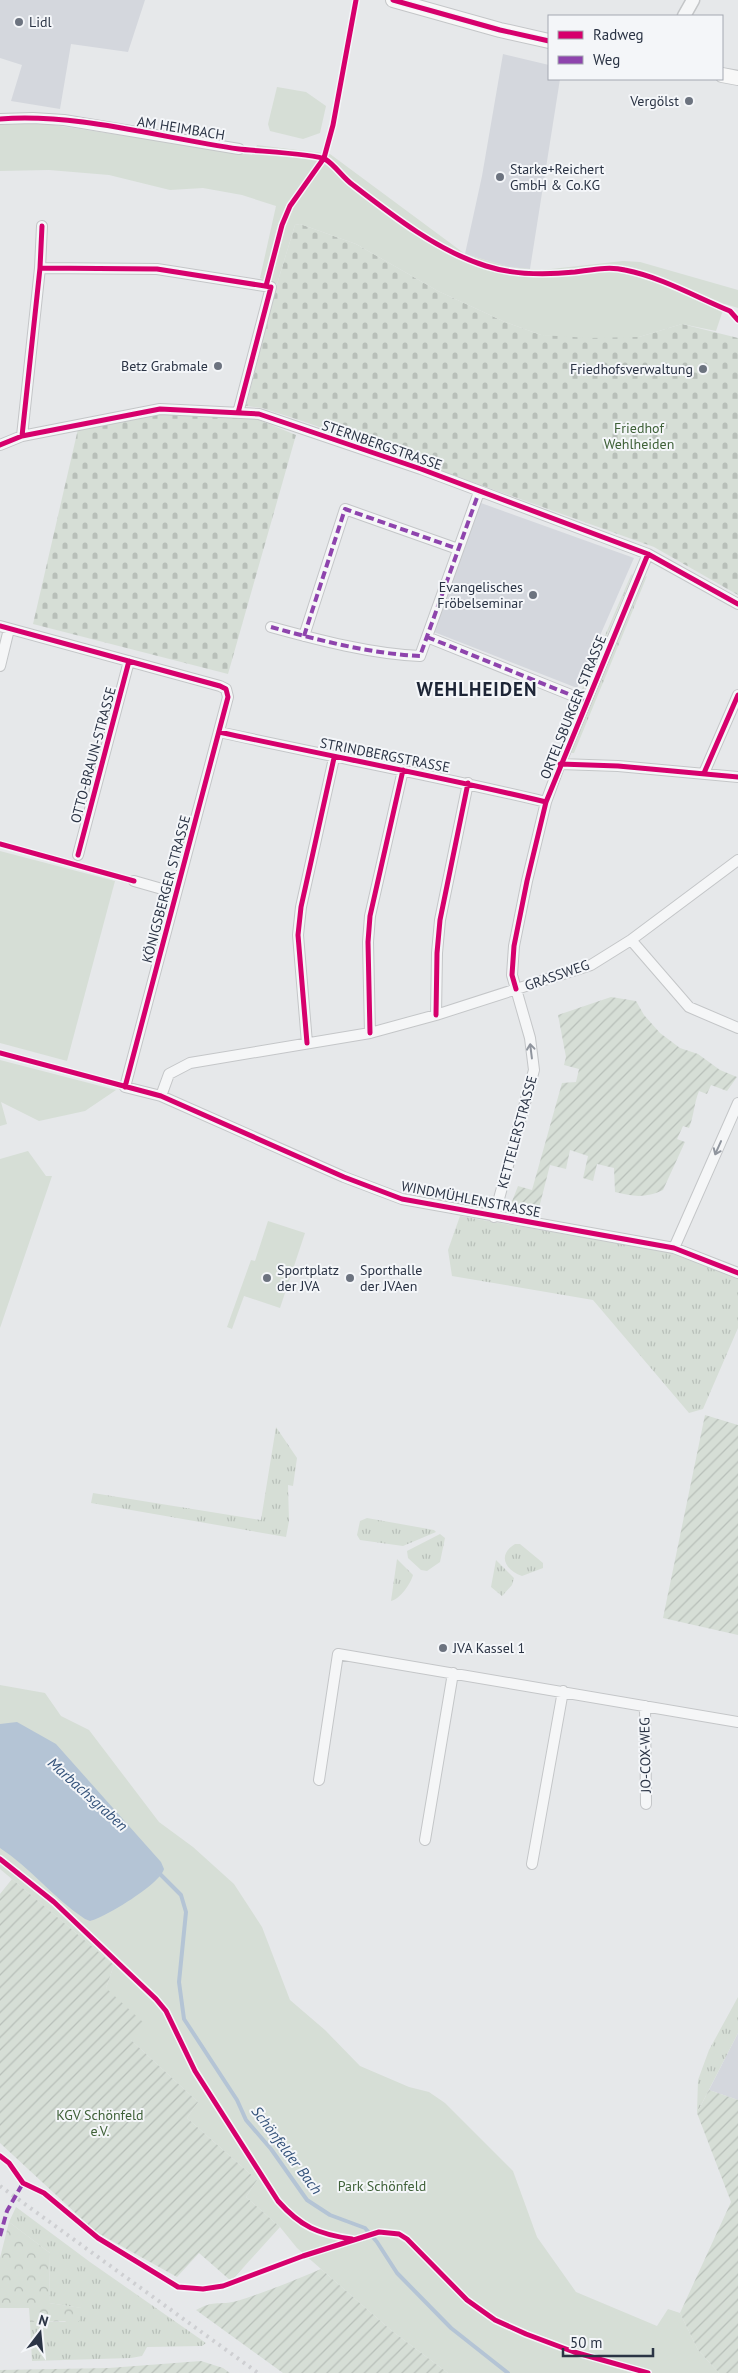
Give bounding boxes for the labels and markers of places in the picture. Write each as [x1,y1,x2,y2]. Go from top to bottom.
place label: Lidl [29,13,52,31]
marker: Lidl [13,16,25,28]
place label: Vergölst [629,92,679,110]
marker: Vergölst [683,95,695,107]
place label: Starke+Reichert GmbH & Co.KG [510,160,604,194]
marker: Starke+Reichert GmbH & Co.KG [494,171,506,183]
place label: Betz Grabmale [121,357,208,375]
marker: Betz Grabmale [212,360,224,372]
place label: Friedhofsverwaltung [570,360,693,378]
marker: Friedhofsverwaltung [697,363,709,375]
place label: Evangelisches Fröbelseminar [437,578,523,612]
marker: Evangelisches Fröbelseminar [527,589,539,601]
place label: Sportplatz der JVA [277,1261,339,1295]
place label: Sporthalle der JVAen [360,1261,422,1295]
marker: Sportplatz der JVA [261,1272,273,1284]
marker: Sporthalle der JVAen [344,1272,356,1284]
place label: JVA Kassel 1 [452,1639,525,1657]
marker: JVA Kassel 1 [437,1642,449,1654]

